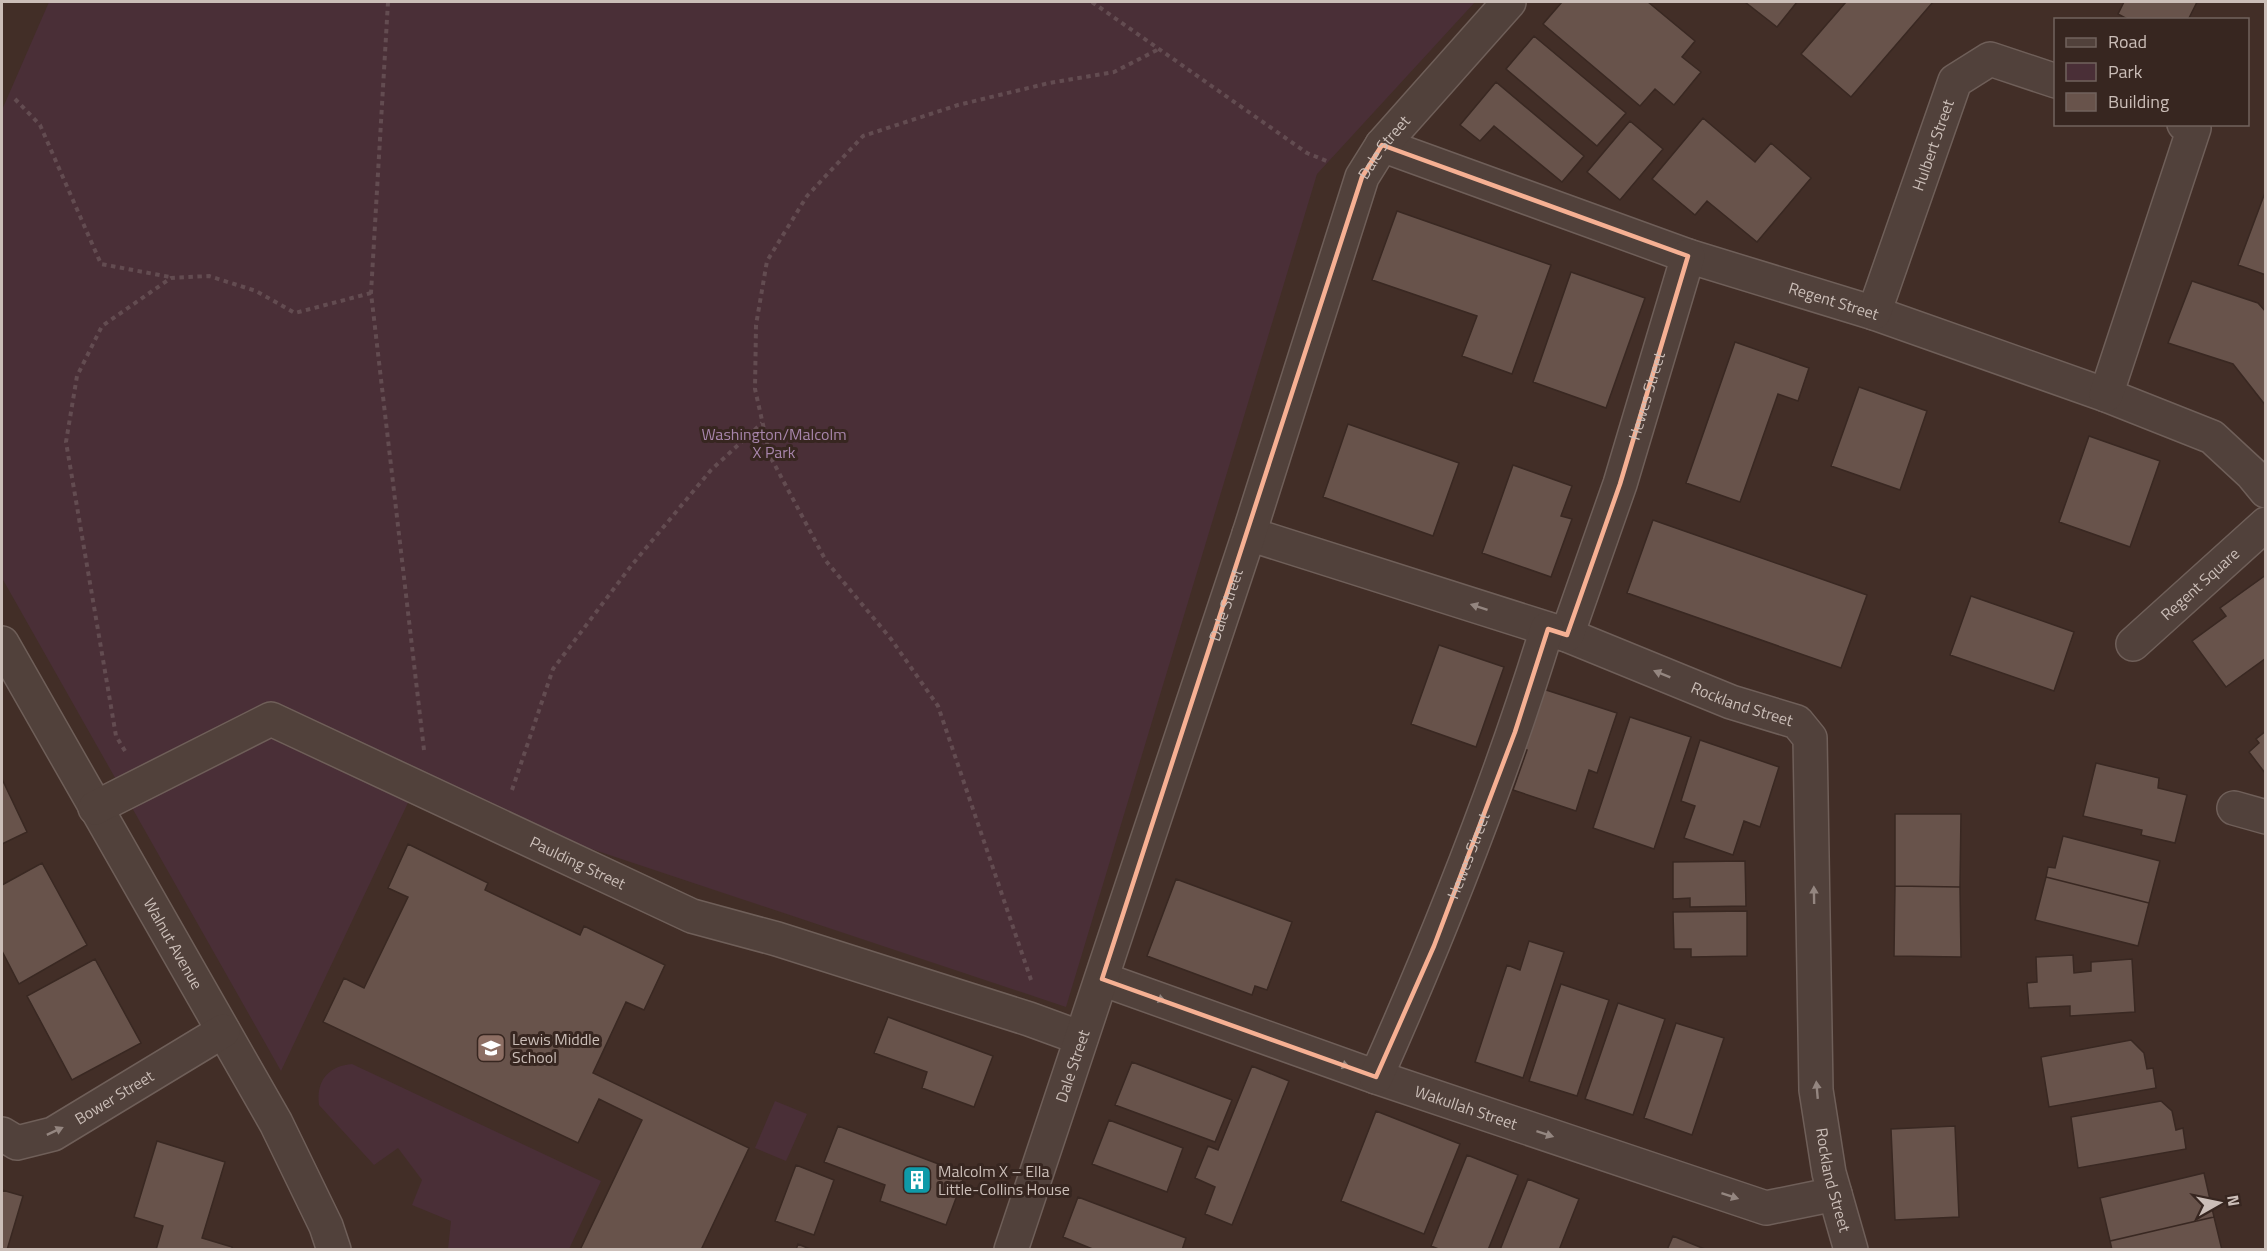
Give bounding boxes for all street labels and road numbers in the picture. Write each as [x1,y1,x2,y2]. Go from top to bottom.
street label: Hulbert Street [1906,96,1960,194]
street label: Dale Street [1352,109,1416,184]
street label: Regent Street [1786,276,1883,326]
street label: Hewes Street [1622,348,1671,443]
street label: Regent Square [2155,542,2245,626]
street label: Dale Street [1202,565,1249,644]
street label: Rockland Street [1688,675,1796,732]
street label: Hewes Street [1441,808,1496,902]
street label: Paulding Street [526,830,630,896]
street label: Walnut Avenue [138,893,209,994]
street label: Dale Street [1049,1026,1096,1105]
street label: Bower Street [70,1064,159,1130]
street label: Wakullah Street [1412,1079,1521,1136]
street label: Rockland Street [1810,1126,1857,1235]

